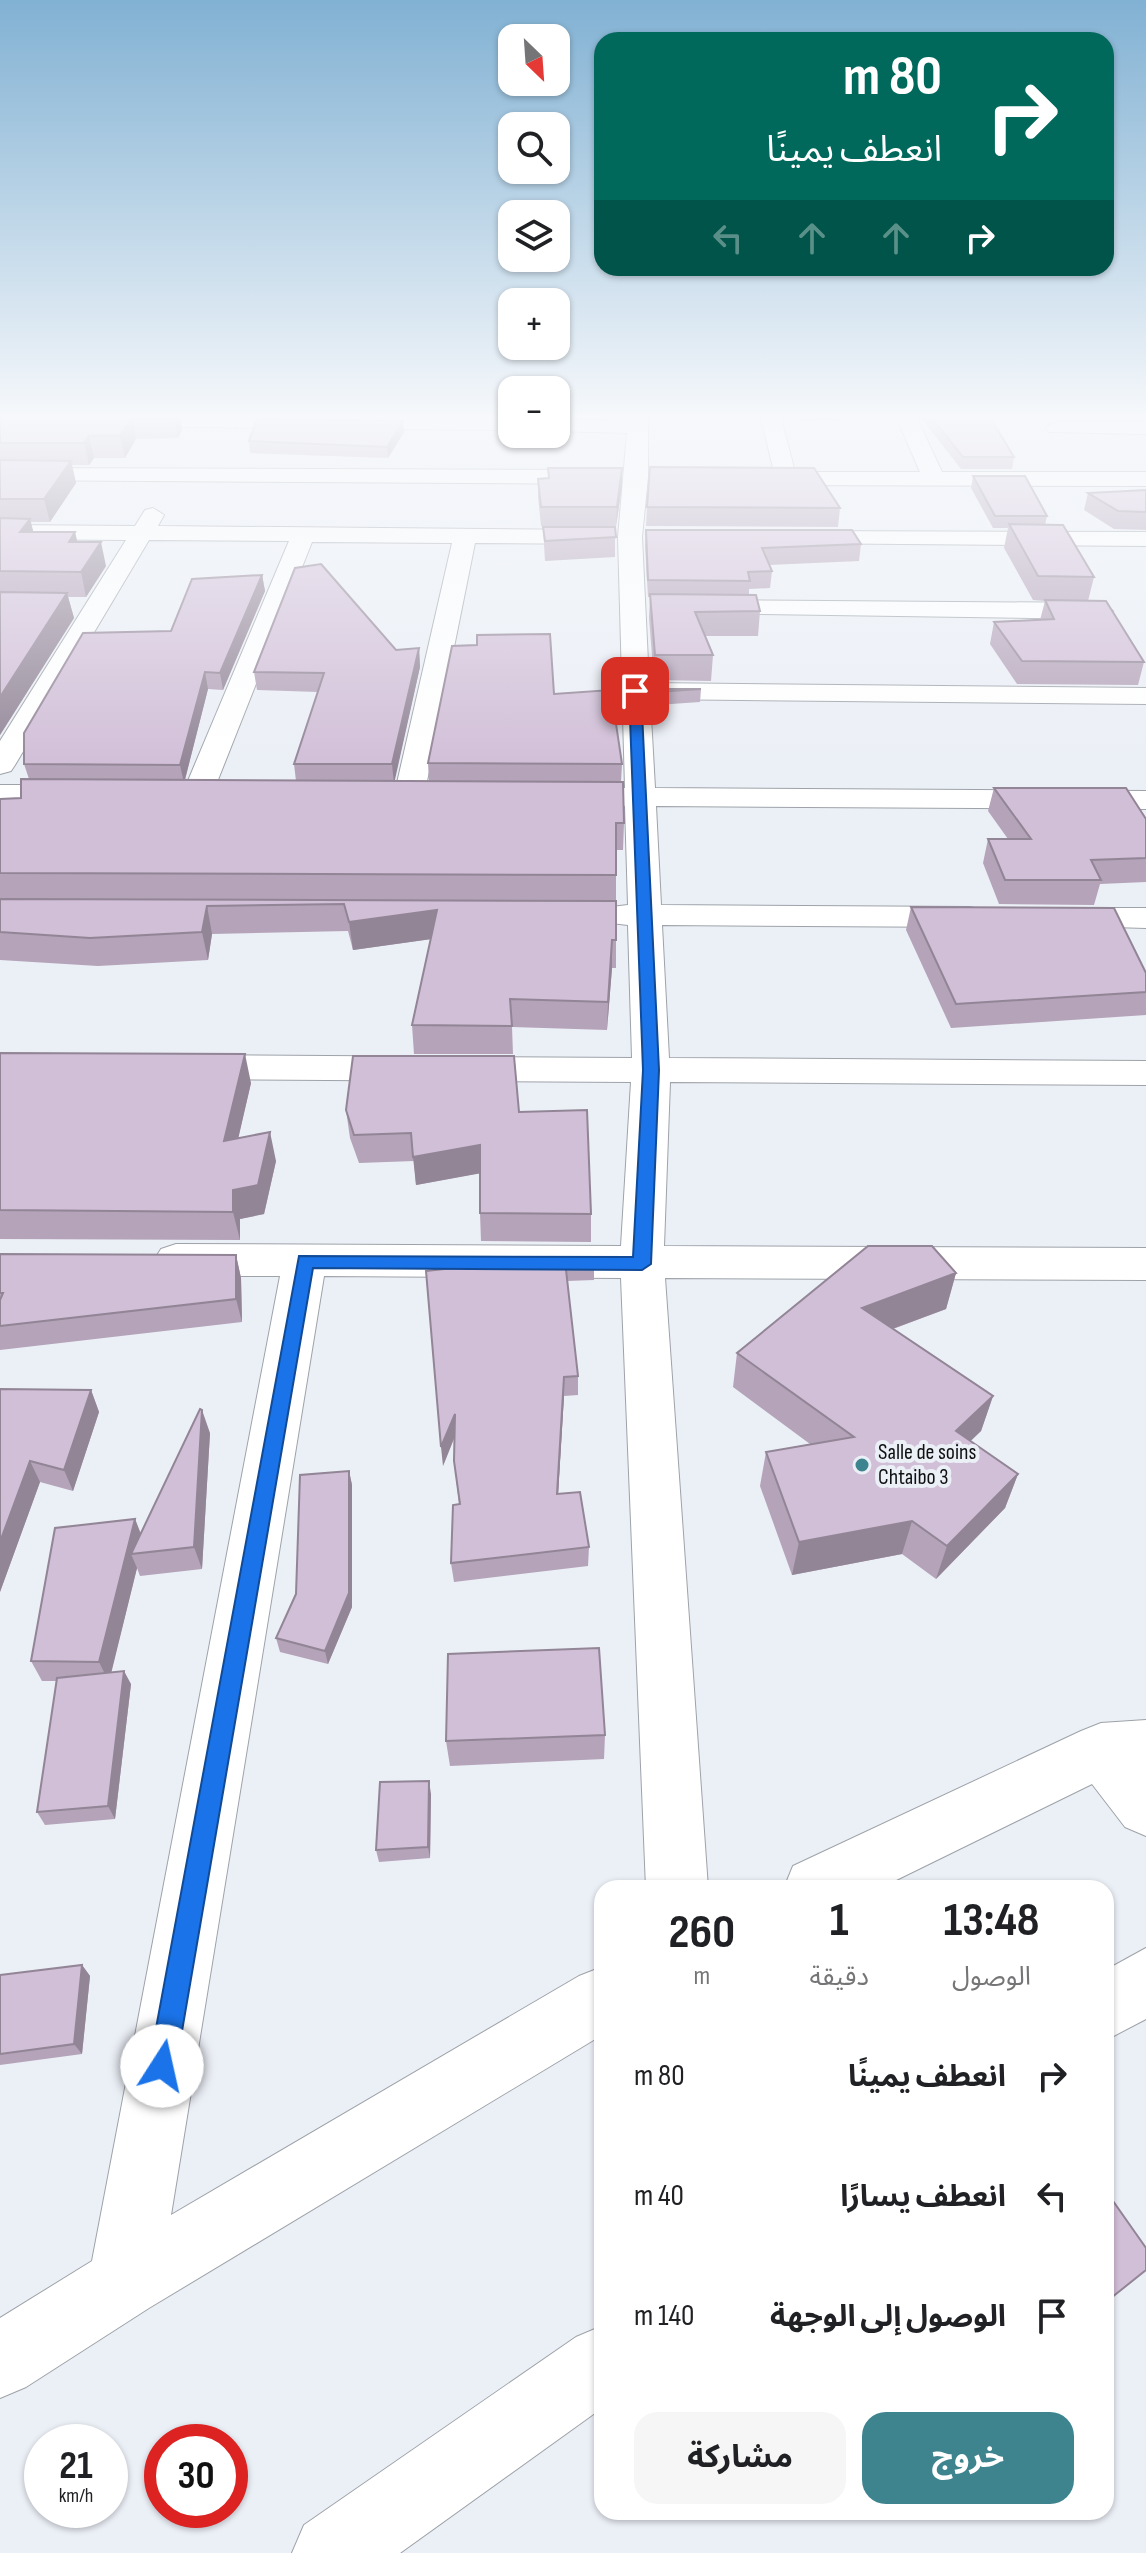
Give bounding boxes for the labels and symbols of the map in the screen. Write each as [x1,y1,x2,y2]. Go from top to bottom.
north arrow [498,24,570,96]
pin [601,657,669,725]
place label: Salle de soins Chtaibo 3 [878,1439,976,1491]
marker: Salle de soins Chtaibo 3 [853,1456,871,1474]
position arrow [120,2024,204,2108]
speed limit sign: 30 [144,2424,248,2528]

